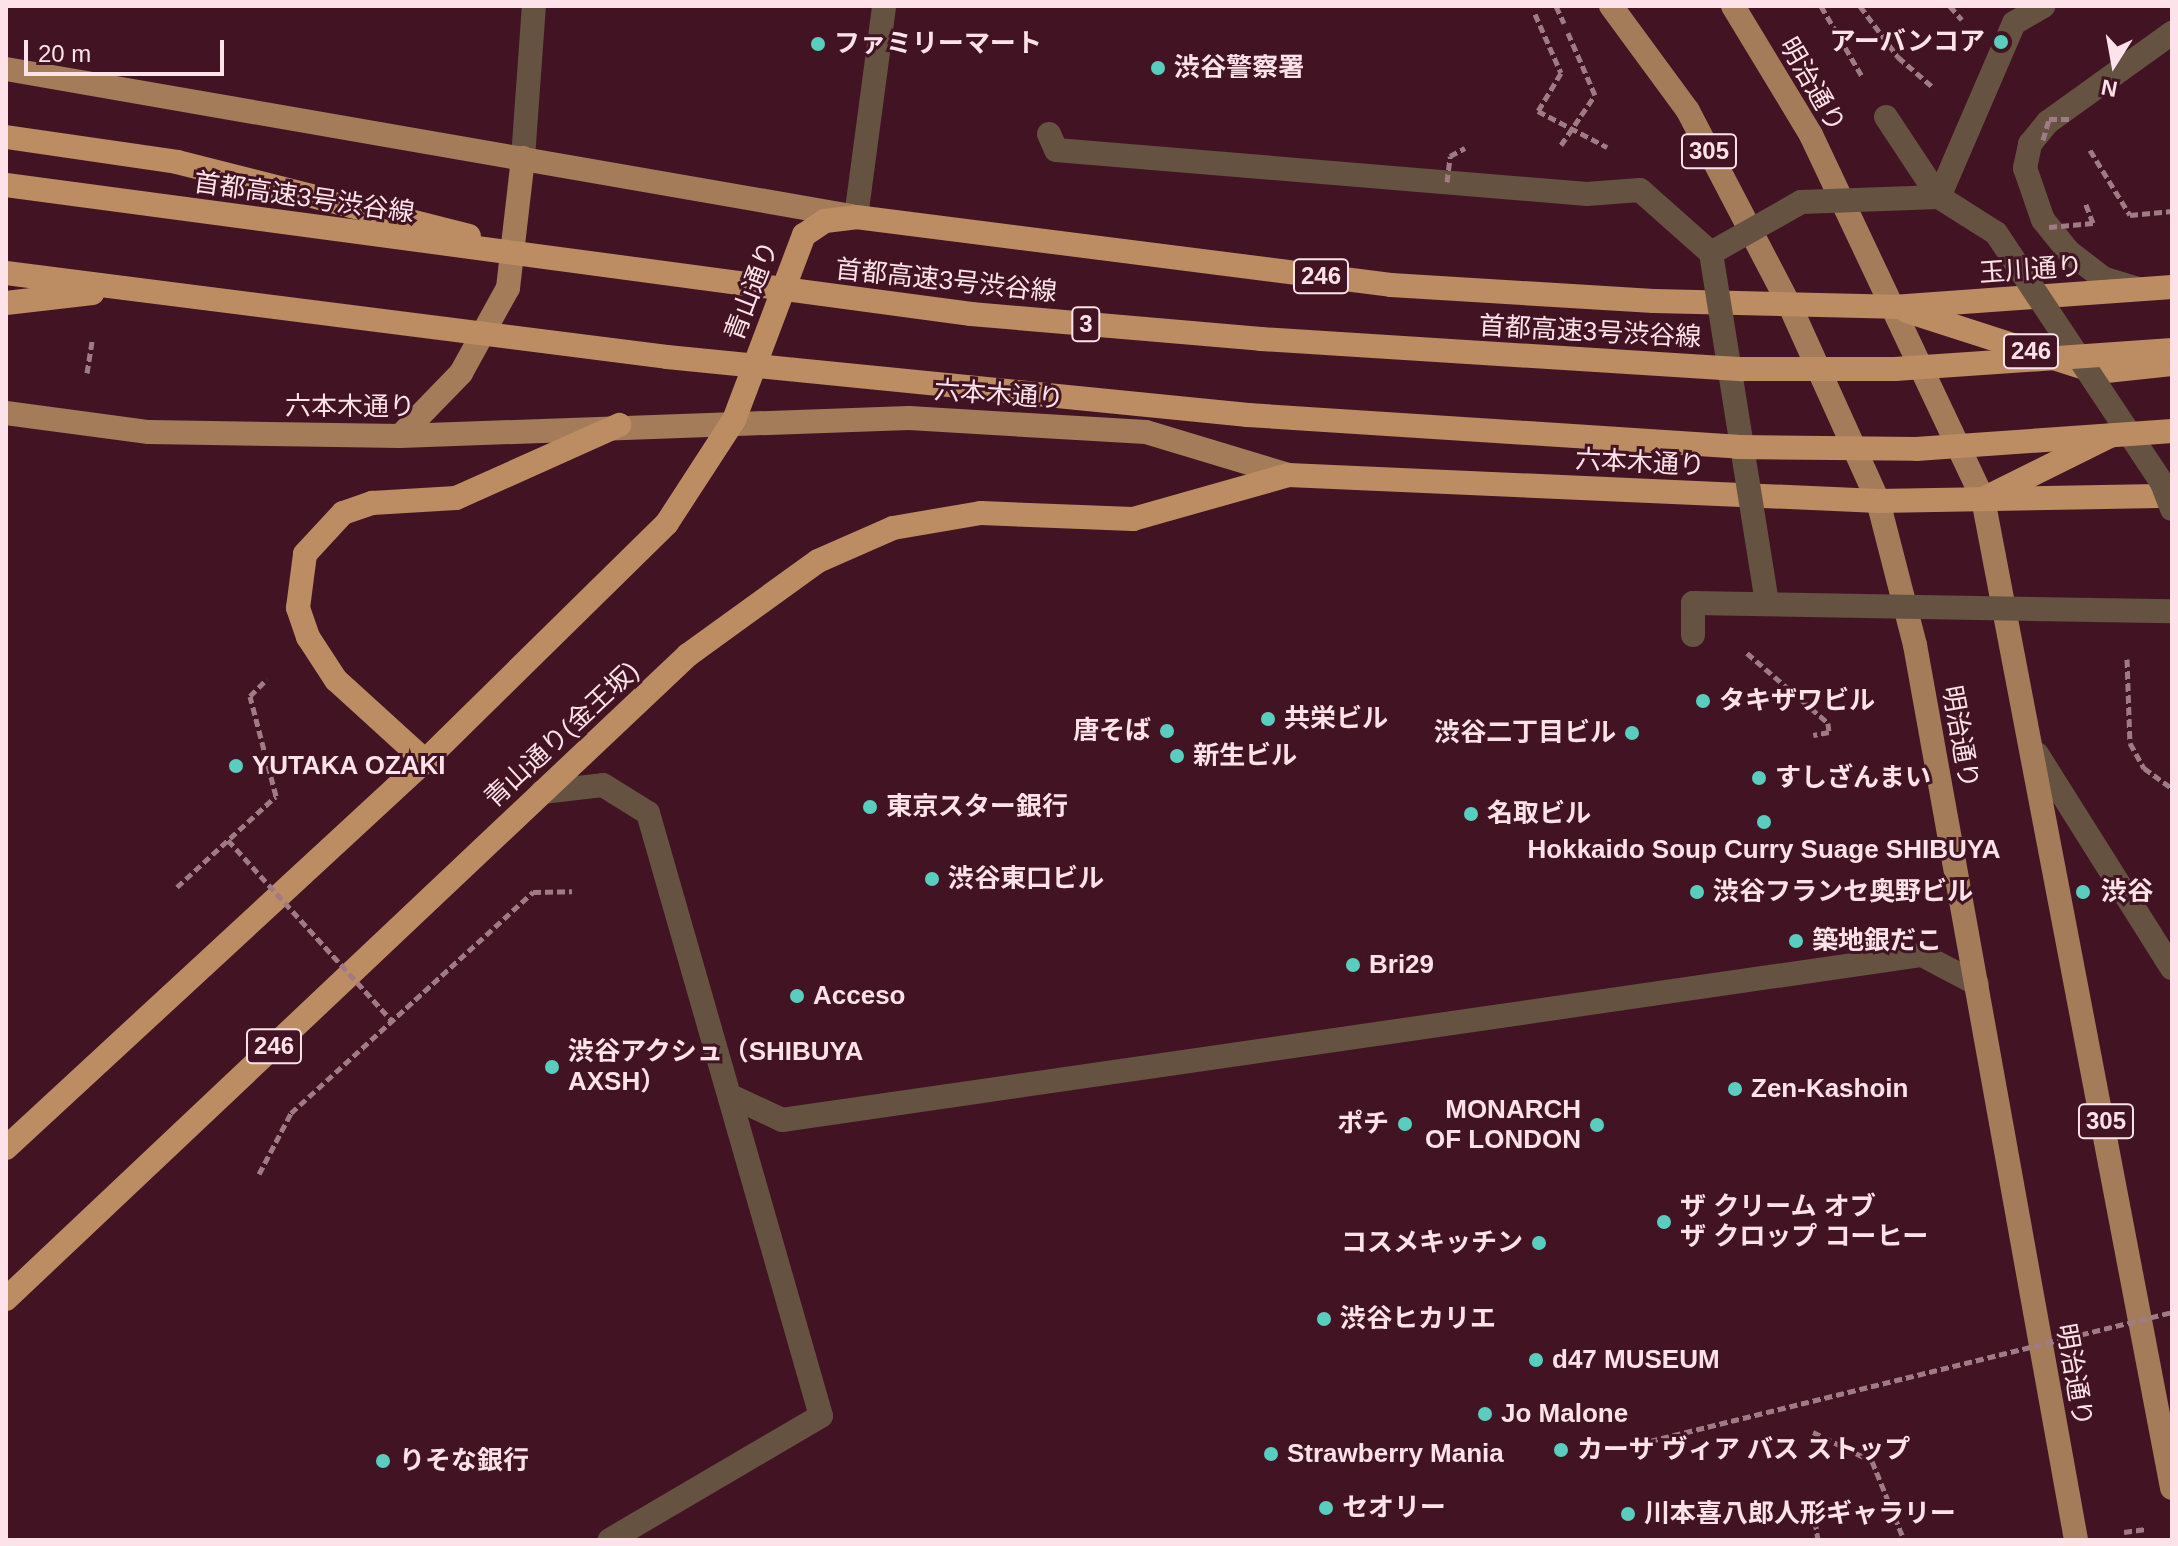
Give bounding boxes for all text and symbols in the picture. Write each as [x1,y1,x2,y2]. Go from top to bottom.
scale bar [28,24,228,74]
north arrow [2074,24,2154,104]
place label: アーバンコア [1831,26,1985,58]
place label: ファミリーマート [834,28,1042,60]
street label: 明治通り [1772,32,1852,138]
marker: アーバンコア [1992,33,2010,51]
marker: ファミリーマート [809,35,827,53]
text: 20 m [38,40,91,67]
place label: 渋谷警察署 [1174,52,1304,84]
marker: 渋谷警察署 [1149,59,1167,77]
text: N [2099,74,2120,102]
road number: 305 [1679,131,1739,171]
street label: 首都高速3号渋谷線 [192,167,416,229]
street label: 青山通り [719,237,785,345]
street label: 玉川通り [1978,251,2084,289]
street label: 首都高速3号渋谷線 [834,254,1058,308]
road number: 246 [1291,256,1351,296]
road number: 3 [1070,304,1102,344]
street label: 首都高速3号渋谷線 [1478,311,1702,353]
road number: 246 [2001,331,2061,371]
street label: 六本木通り [933,375,1065,415]
street label: 六本木通り [285,391,415,423]
street label: 六本木通り [1574,444,1706,482]
street label: 青山通り(金王坂) [478,656,646,814]
street label: 明治通り [1936,683,1984,791]
place label: タキザワビル [1719,685,1875,717]
marker: タキザワビル [1694,692,1712,710]
place label: 共栄ビル [1284,703,1388,735]
marker: 共栄ビル [1259,710,1277,728]
place label: 唐そば [1073,715,1151,747]
place label: 渋谷二丁目ビル [1434,717,1616,749]
marker: 唐そば [1158,722,1176,740]
marker: 渋谷二丁目ビル [1623,724,1641,742]
place label: 新生ビル [1193,740,1297,772]
marker: 新生ビル [1168,747,1186,765]
place label: YUTAKA OZAKI [252,750,447,782]
marker: YUTAKA OZAKI [227,757,245,775]
place label: すしざんまい [1775,762,1931,794]
marker: すしざんまい [1750,769,1768,787]
place label: 東京スター銀行 [886,791,1068,823]
marker: 東京スター銀行 [861,798,879,816]
place label: 名取ビル [1487,798,1591,830]
marker: 名取ビル [1462,805,1480,823]
marker: Hokkaido Soup Curry Suage SHIBUYA [1755,813,1773,831]
place label: Hokkaido Soup Curry Suage SHIBUYA [1528,834,2000,866]
place label: 渋谷東口ビル [948,863,1104,895]
marker: 渋谷東口ビル [923,870,941,888]
place label: 渋谷フランセ奥野ビル [1713,876,1973,908]
place label: 渋谷 [2101,876,2153,908]
marker: 渋谷 [2072,881,2094,903]
marker: 渋谷フランセ奥野ビル [1688,883,1706,901]
place label: 築地銀だこ [1812,925,1942,957]
marker: 築地銀だこ [1787,932,1805,950]
place label: Bri29 [1369,949,1434,981]
marker: Bri29 [1344,956,1362,974]
place label: Acceso [813,980,905,1012]
marker: Acceso [788,987,806,1005]
road number: 246 [244,1026,304,1066]
place label: 渋谷アクシュ（SHIBUYA AXSH） [568,1036,865,1098]
marker: 渋谷アクシュ（SHIBUYA AXSH） [543,1058,561,1076]
place label: Zen-Kashoin [1751,1073,1908,1105]
marker: Zen-Kashoin [1726,1080,1744,1098]
place label: MONARCH OF LONDON [1425,1094,1581,1156]
road number: 305 [2076,1101,2136,1141]
place label: ポチ [1337,1108,1389,1140]
marker: ポチ [1396,1115,1414,1133]
marker: MONARCH OF LONDON [1588,1116,1606,1134]
place label: ザ クリーム オブ ザ クロップ コーヒー [1680,1191,1928,1252]
marker: ザ クリーム オブ ザ クロップ コーヒー [1655,1213,1673,1231]
place label: コスメキッチン [1341,1227,1523,1259]
marker: コスメキッチン [1530,1234,1548,1252]
place label: 渋谷ヒカリエ [1340,1303,1496,1335]
marker: 渋谷ヒカリエ [1315,1310,1333,1328]
street label: 明治通り [2050,1321,2098,1429]
place label: d47 MUSEUM [1552,1344,1720,1376]
marker: d47 MUSEUM [1527,1351,1545,1369]
place label: Jo Malone [1501,1398,1628,1430]
marker: Jo Malone [1476,1405,1494,1423]
place label: カーサ ヴィア バス ストップ [1577,1434,1911,1466]
place label: Strawberry Mania [1287,1438,1504,1470]
marker: カーサ ヴィア バス ストップ [1552,1441,1570,1459]
place label: りそな銀行 [399,1445,529,1477]
marker: Strawberry Mania [1262,1445,1280,1463]
marker: りそな銀行 [374,1452,392,1470]
place label: セオリー [1342,1492,1446,1524]
place label: 川本喜八郎人形ギャラリー [1644,1498,1956,1530]
marker: セオリー [1317,1499,1335,1517]
marker: 川本喜八郎人形ギャラリー [1619,1505,1637,1523]

